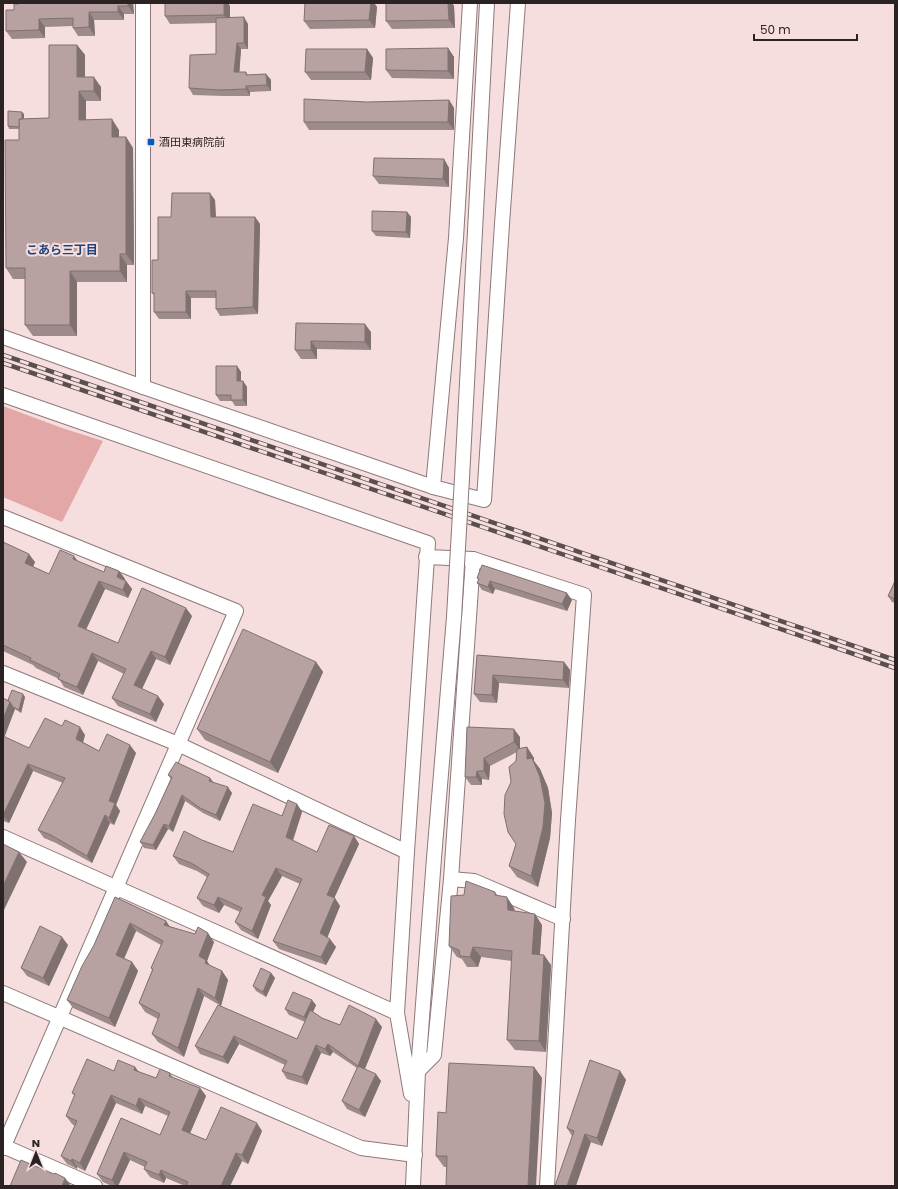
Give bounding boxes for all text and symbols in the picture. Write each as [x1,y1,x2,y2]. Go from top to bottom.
scale bar [754,16,857,42]
text: 50 m [760,21,791,38]
place label: 酒田東病院前 [159,134,225,150]
marker: 酒田東病院前 [146,137,156,147]
district label: こあら三丁目 [26,241,98,258]
north arrow [16,1133,56,1173]
text: N [32,1135,40,1151]

